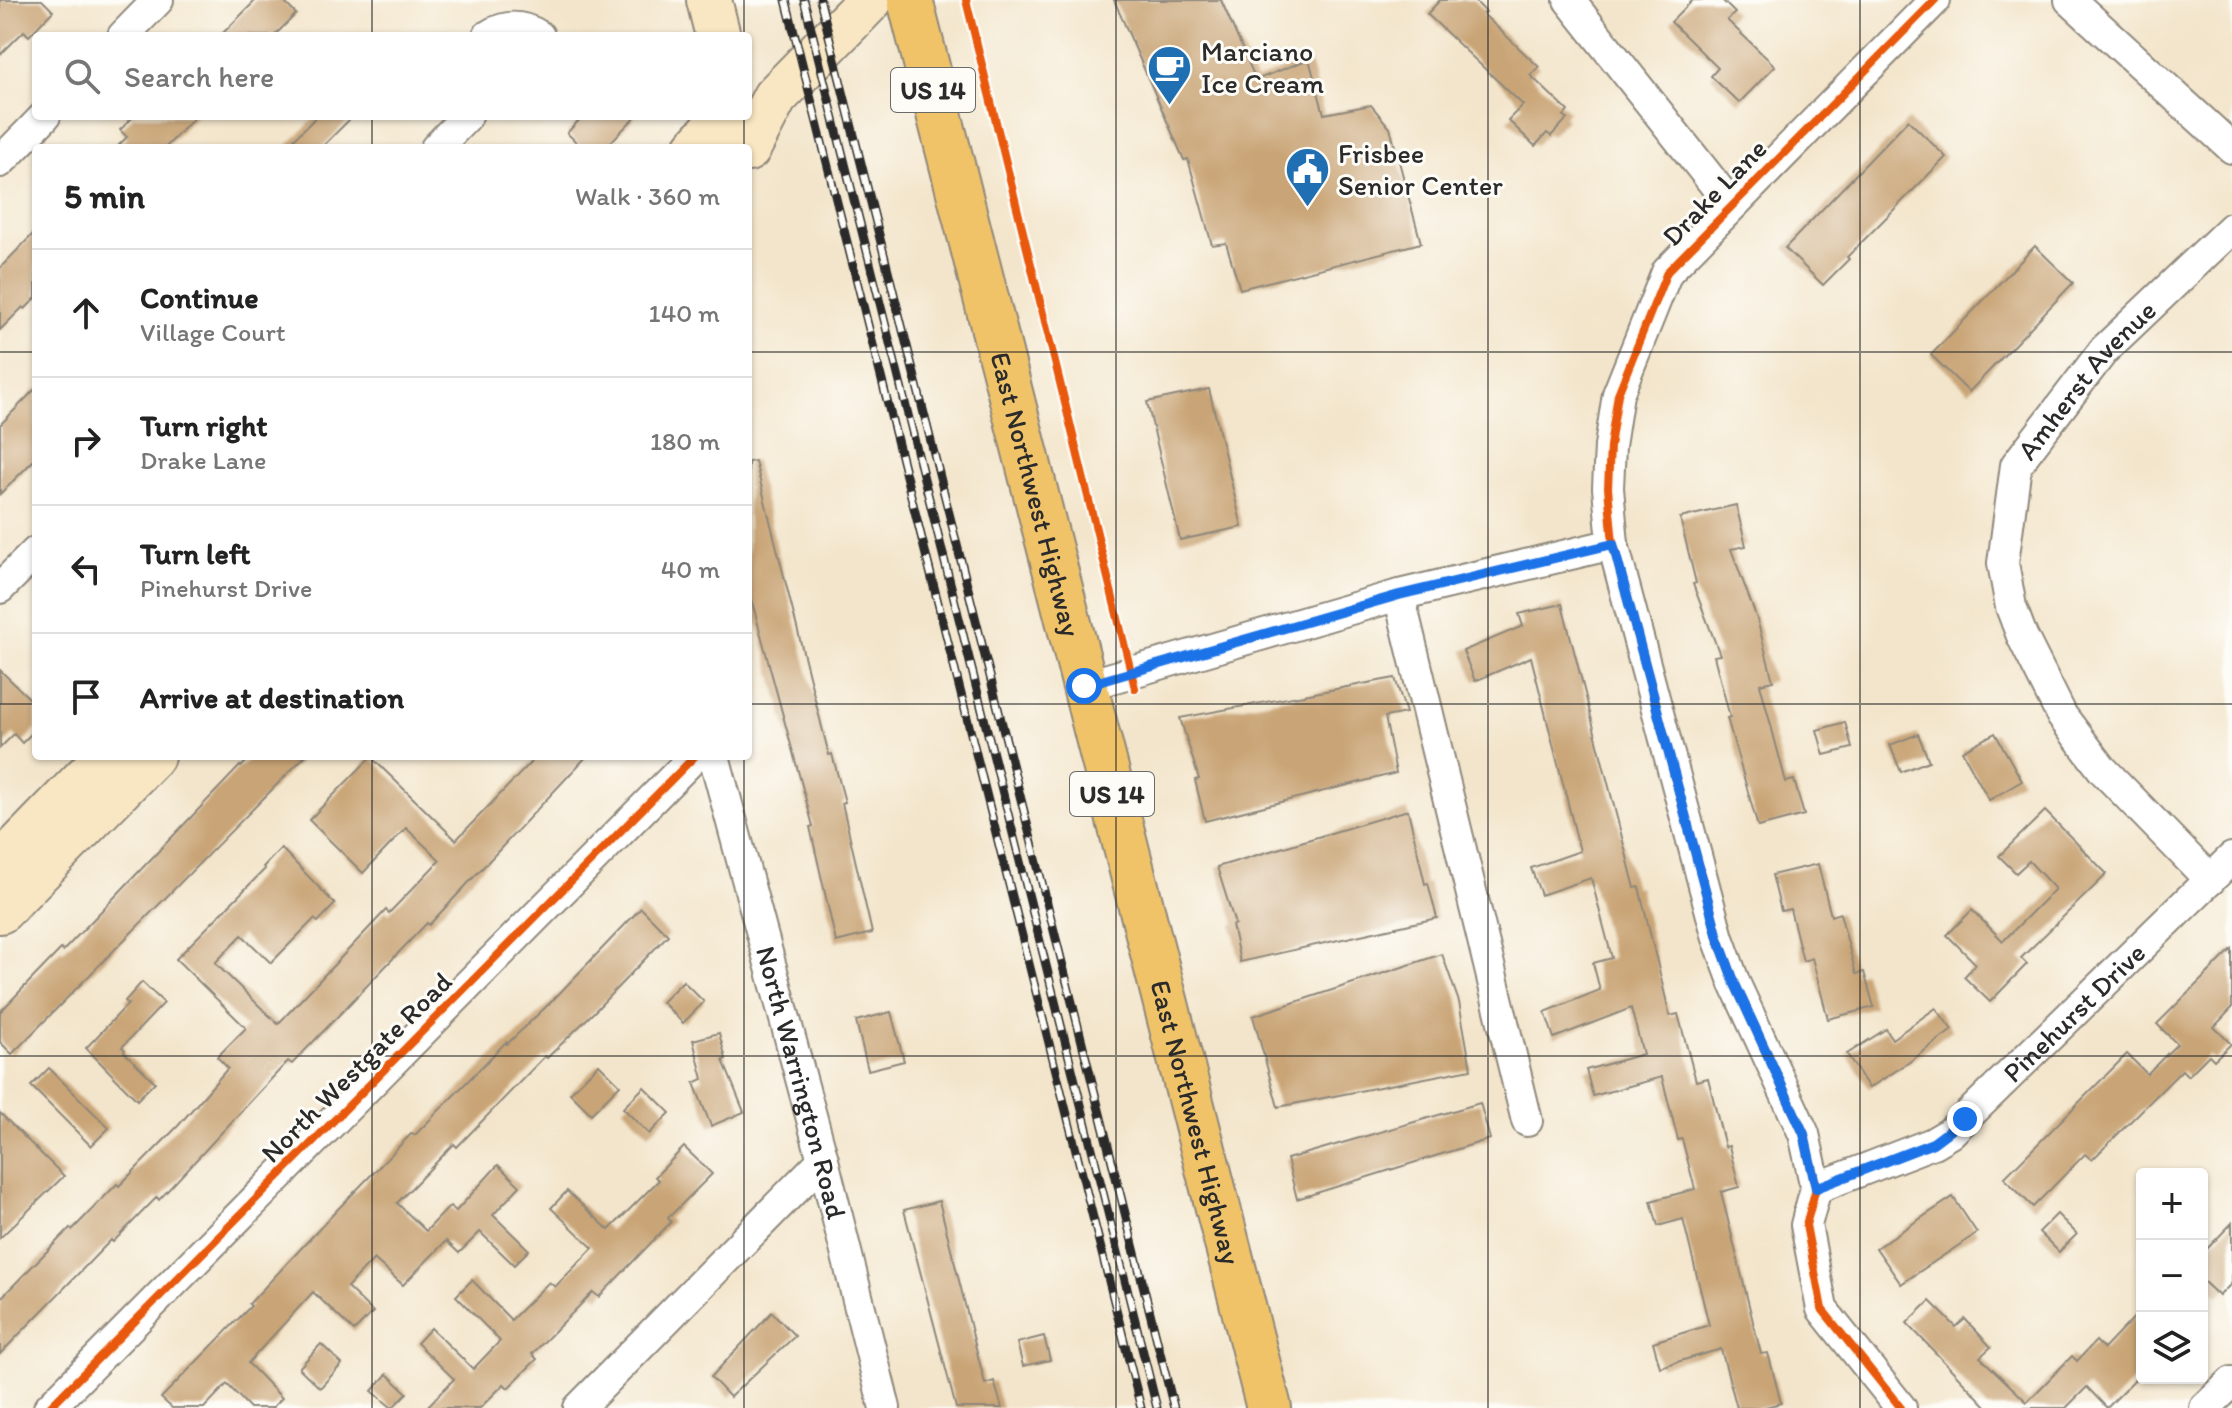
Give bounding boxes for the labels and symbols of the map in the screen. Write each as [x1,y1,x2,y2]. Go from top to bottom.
place label: Marciano Ice Cream [1201,34,1325,100]
cafe icon: Marciano Ice Cream [1146,43,1194,106]
road number: US 14 [891,68,975,112]
street label: Drake Lane [1655,131,1773,253]
place label: Frisbee Senior Center [1338,136,1503,202]
public building icon: Frisbee Senior Center [1283,145,1331,208]
street label: Amherst Avenue [2009,293,2163,466]
street label: East Northwest Highway [983,348,1089,640]
route start [1066,668,1102,704]
road number: US 14 [1070,772,1154,816]
street label: Pinehurst Drive [1995,935,2152,1089]
street label: North Warrington Road [749,942,854,1223]
street label: North Westgate Road [253,964,459,1170]
street label: East Northwest Highway [1144,976,1249,1268]
route end [1947,1101,1983,1137]

